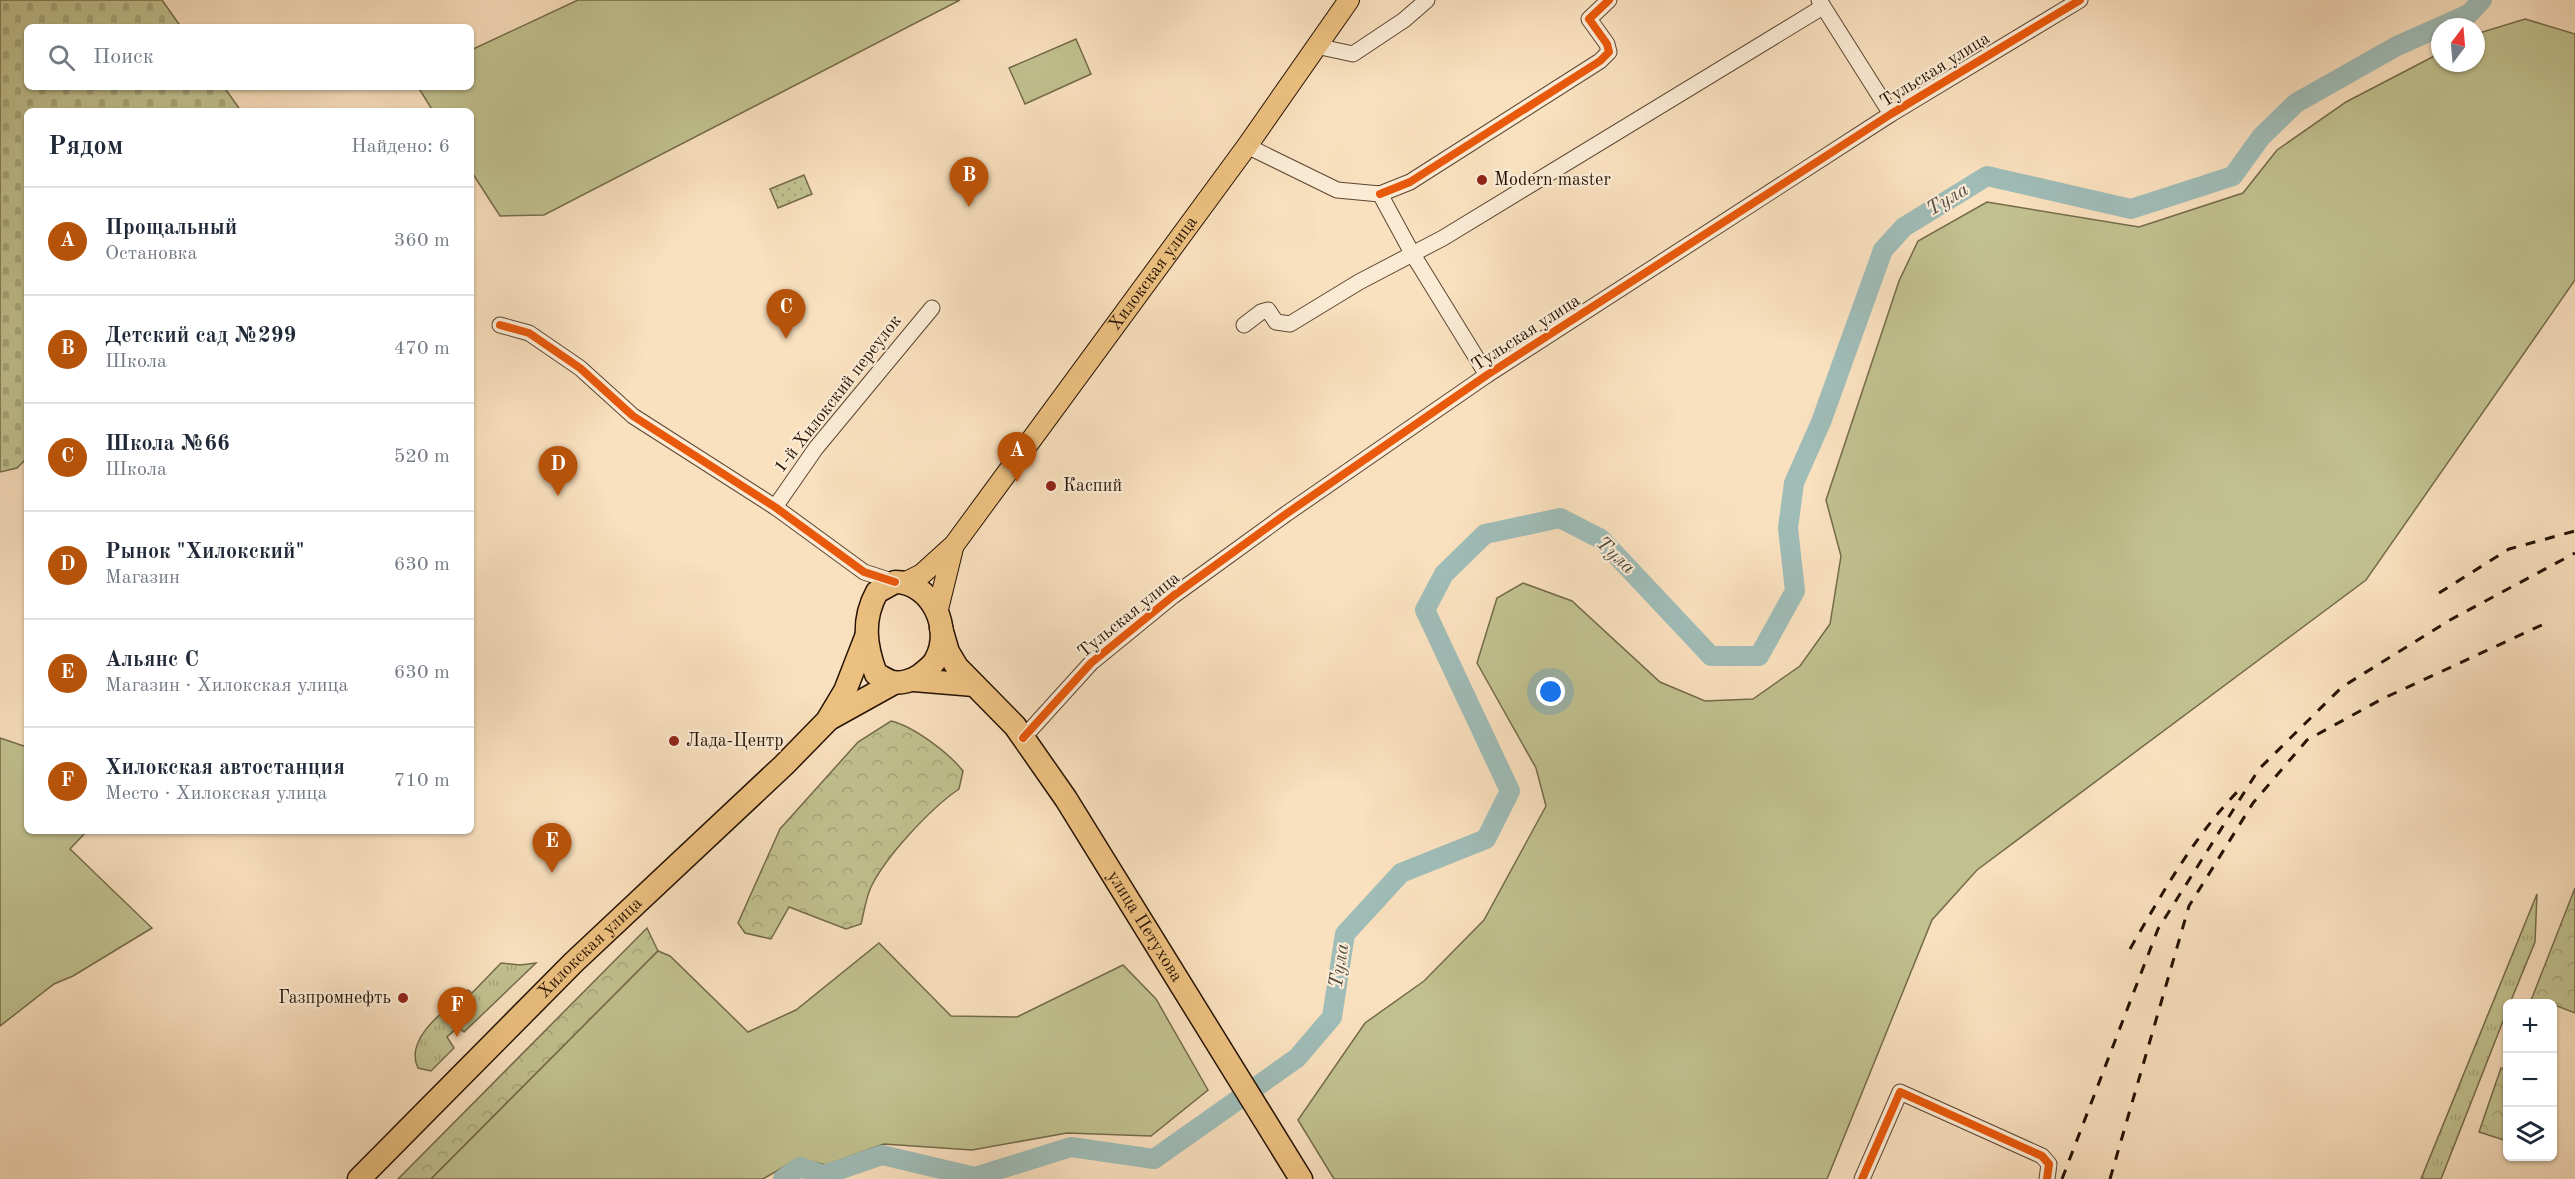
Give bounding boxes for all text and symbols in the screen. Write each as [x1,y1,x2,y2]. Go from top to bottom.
north arrow [2431,18,2485,72]
search box [24,24,474,90]
street label: Тульская улица [1877,29,1993,111]
icon: search [45,41,78,74]
text: Поиск [93,46,154,68]
text: Рядом [48,134,123,160]
text: Найдено: 6 [351,137,450,157]
pin: B [950,158,988,207]
place label: Modern master [1494,171,1611,189]
marker: Modern master [1475,173,1489,187]
water label: Тула [1923,180,1973,220]
street label: Хилокская улица [1106,213,1201,334]
text: Прощальный [105,217,237,239]
text: A [60,231,75,251]
text: 360 m [394,231,450,251]
text: Остановка [105,244,197,264]
pin: C [766,290,806,339]
street label: Тульская улица [1469,291,1583,375]
street label: 1-й Хилокский переулок [771,312,905,476]
text: Детский сад №299 [105,325,296,347]
text: B [60,339,75,359]
text: 470 m [394,339,450,359]
text: Школа [105,352,167,372]
pin: A [998,432,1036,482]
text: Школа №66 [105,433,230,455]
pin: D [538,446,578,496]
text: C [61,447,74,467]
text: 520 m [394,447,450,467]
text: Школа [105,460,167,480]
place label: Каспий [1063,477,1122,495]
marker: Каспий [1044,479,1058,493]
water label: Тула [1592,533,1639,579]
text: Рынок "Хилокский" [105,541,304,563]
text: D [60,555,75,575]
text: 630 m [394,555,450,575]
text: Магазин [105,568,180,588]
street label: Тульская улица [1075,569,1183,661]
text: Альянс С [105,649,199,671]
text: E [61,663,74,683]
text: 630 m [394,663,450,683]
text: Магазин · Хилокская улица [105,676,348,696]
your location [1536,677,1565,706]
place label: Лада-Центр [686,732,784,750]
marker: Лада-Центр [667,734,681,748]
text: Хилокская автостанция [105,757,345,779]
text: F [61,771,74,791]
text: 710 m [394,771,450,791]
text: Место · Хилокская улица [105,784,327,804]
pin: E [532,824,572,873]
street label: улица Петухова [1104,868,1186,985]
street label: Хилокская улица [535,894,646,1002]
water label: Тула [1327,942,1353,990]
pin: F [438,988,476,1037]
place label: Газпромнефть [278,989,391,1008]
marker: Газпромнефть [396,991,410,1005]
map controls [2503,999,2557,1161]
button: + [2503,999,2557,1053]
button: − [2503,1053,2557,1107]
button: layers [2503,1107,2557,1161]

